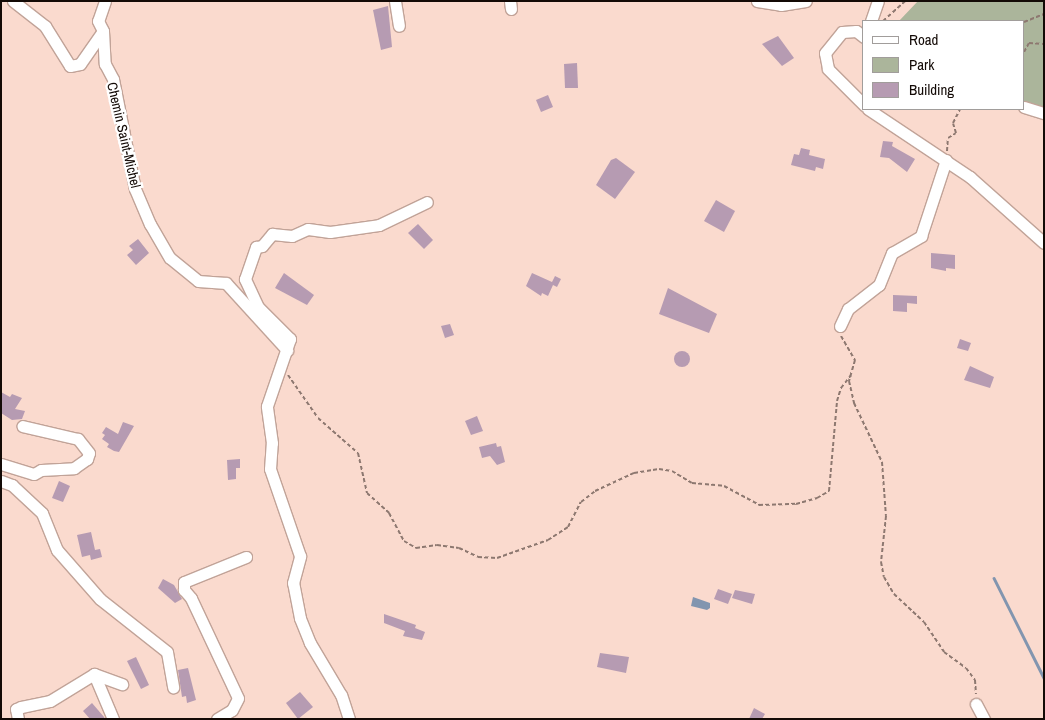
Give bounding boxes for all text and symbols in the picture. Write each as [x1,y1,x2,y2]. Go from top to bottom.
legend [862,20,1025,110]
text: Road [909,29,938,50]
text: Park [909,54,934,75]
text: Building [909,79,954,100]
street label: Chemin Saint-Michel [104,81,144,189]

